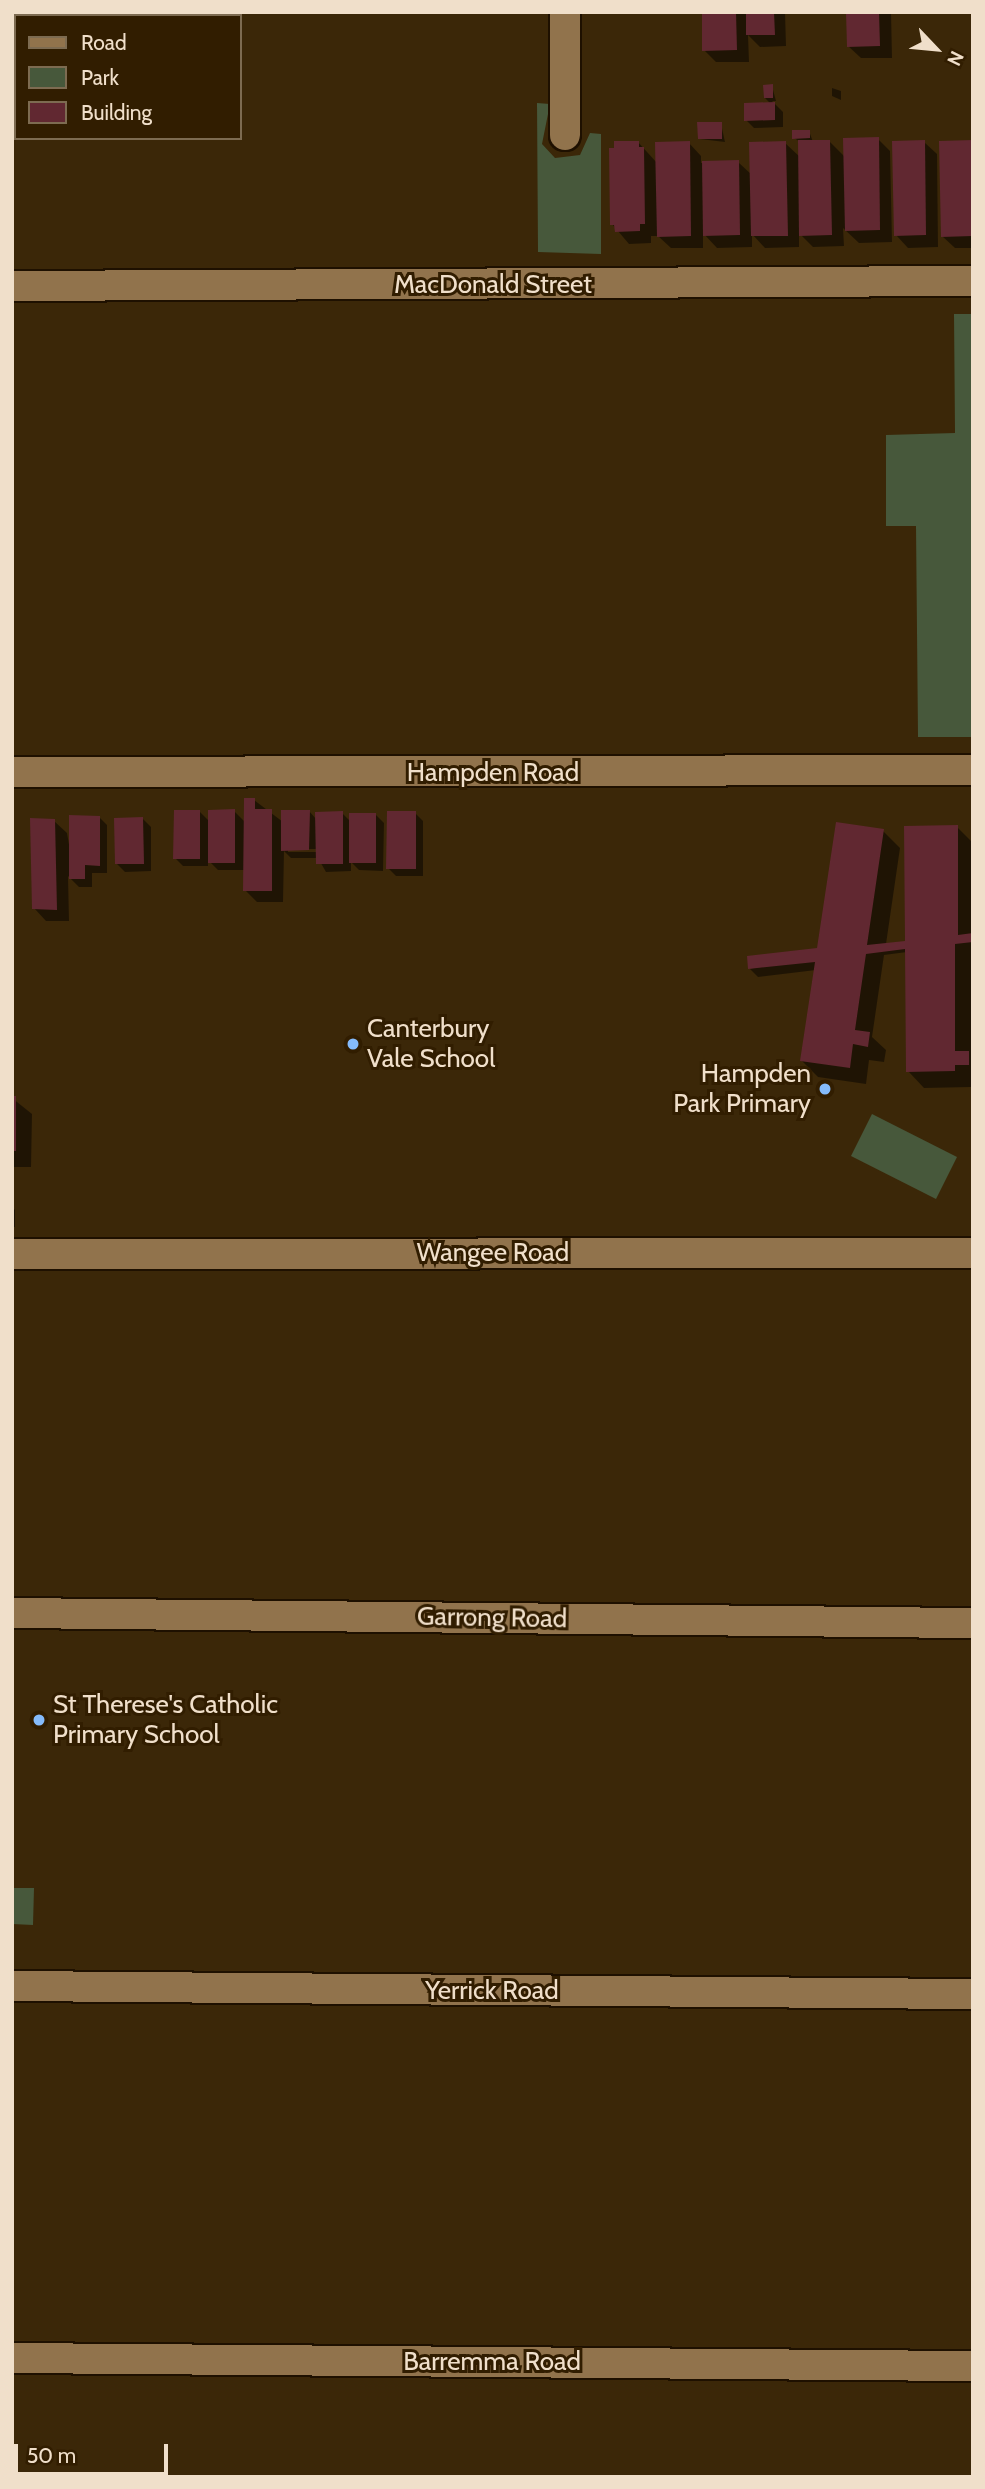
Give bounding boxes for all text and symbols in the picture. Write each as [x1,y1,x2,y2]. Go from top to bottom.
legend [14,14,242,140]
north arrow [901,14,971,84]
text: Road [81,30,127,55]
text: N [942,47,969,70]
text: Park [81,65,119,90]
text: Building [81,100,152,125]
street label: MacDonald Street [394,269,592,301]
street label: Hampden Road [407,757,579,789]
place label: Canterbury Vale School [367,1013,495,1074]
marker: Canterbury Vale School [345,1036,361,1052]
place label: Hampden Park Primary [673,1058,811,1120]
marker: Hampden Park Primary [817,1081,833,1097]
street label: Wangee Road [417,1237,569,1269]
street label: Garrong Road [417,1601,567,1635]
place label: St Therese's Catholic Primary School [53,1689,278,1750]
marker: St Therese's Catholic Primary School [31,1712,47,1728]
street label: Yerrick Road [425,1975,559,2007]
street label: Barremma Road [403,2346,581,2378]
scale bar [18,2430,172,2474]
text: 50 m [27,2443,76,2468]

